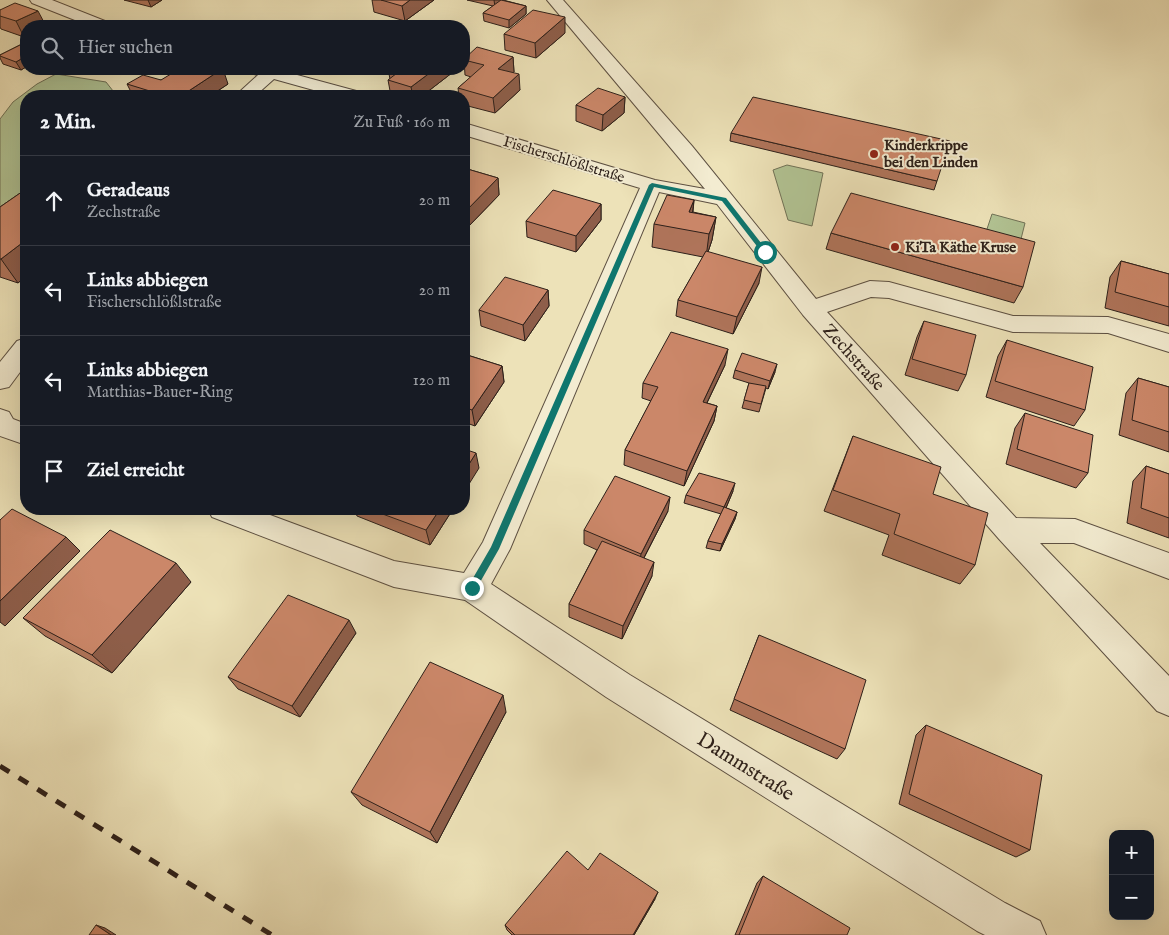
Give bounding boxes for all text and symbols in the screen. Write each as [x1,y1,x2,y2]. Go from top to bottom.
search box [20,20,470,75]
icon: search [38,34,66,62]
text: Hier suchen [78,36,173,60]
text: 2 Min. [40,109,96,136]
text: Zu Fuß · 160 m [353,113,450,133]
street label: Fischerschlößlstraße [501,132,627,187]
place label: Kinderkrippe bei den Linden [883,136,978,172]
marker: Kinderkrippe bei den Linden [868,148,880,160]
text: Geradeaus [87,179,170,203]
icon: ahead [40,187,68,215]
text: 20 m [419,191,450,211]
text: Zechstraße [87,203,160,223]
place label: KiTa Käthe Kruse [905,238,1016,257]
route start [754,241,777,264]
marker: KiTa Käthe Kruse [889,241,901,253]
text: Links abbiegen [87,269,208,293]
icon: left [40,277,68,305]
text: 20 m [419,281,450,301]
text: Fischerschlößlstraße [87,293,222,313]
street label: Zechstraße [817,320,889,396]
text: Links abbiegen [87,359,208,383]
icon: left [40,367,68,395]
text: 120 m [413,371,450,391]
text: Matthias-Bauer-Ring [87,383,233,403]
icon: arrive [40,457,68,485]
text: Ziel erreicht [87,459,185,483]
route end [461,577,484,600]
street label: Dammstraße [691,727,799,808]
map controls [1109,830,1154,920]
button: + [1109,830,1154,875]
button: − [1109,875,1154,920]

